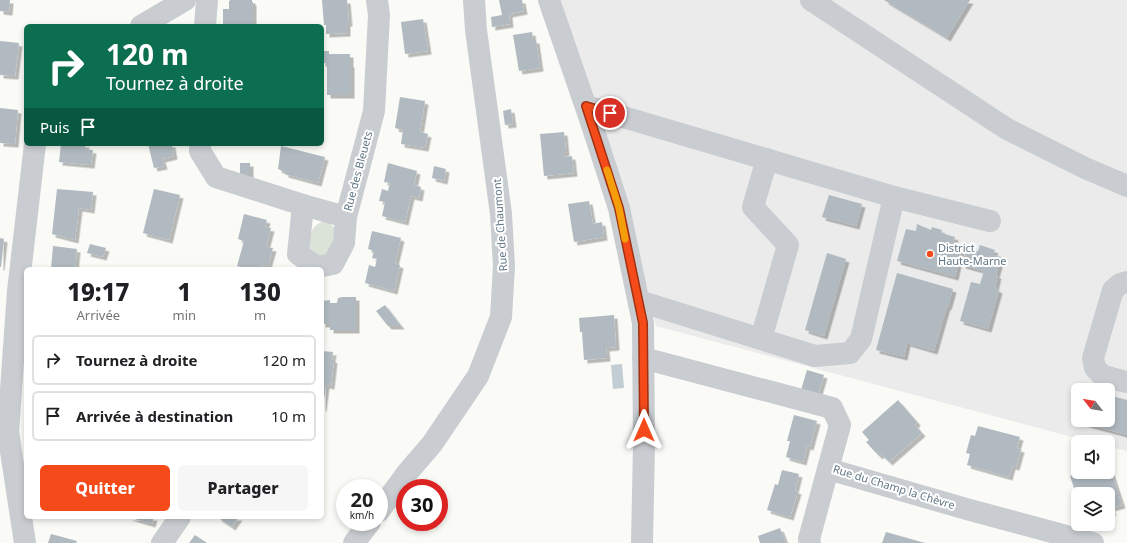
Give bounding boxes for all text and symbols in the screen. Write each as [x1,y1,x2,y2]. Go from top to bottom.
text: 120 m [106,35,189,73]
icon: right [40,40,92,92]
text: Tournez à droite [106,71,244,95]
pin [593,96,627,130]
icon: arrive [599,102,621,124]
icon: arrive [77,116,99,138]
text: Puis [40,117,69,137]
street label: Rue des Bleuets [340,129,375,213]
street label: Rue de Chaumont [489,178,510,272]
place label: District Haute-Marne [938,240,1007,268]
marker: District Haute-Marne [925,249,935,259]
text: 19:17 [67,275,129,308]
text: 1 [177,275,191,308]
text: 130 [239,275,281,308]
text: Arrivée [76,306,120,324]
text: min [173,306,196,324]
text: m [254,306,266,324]
icon: right [42,349,64,371]
text: Tournez à droite [76,350,197,370]
text: 120 m [262,350,306,370]
north arrow [1071,383,1115,427]
map controls [1071,383,1115,531]
icon: arrive [42,405,64,427]
text: Arrivée à destination [76,406,233,426]
text: 10 m [271,406,306,426]
position arrow [623,409,665,451]
button: sound [1071,435,1115,479]
street label: Rue du Champ la Chèvre [831,461,957,512]
button: Quitter [40,465,170,511]
button: Partager [178,465,308,511]
speed limit sign: 30 [396,479,448,531]
text: 20 [351,486,373,513]
button: layers [1071,487,1115,531]
text: km/h [350,508,374,522]

